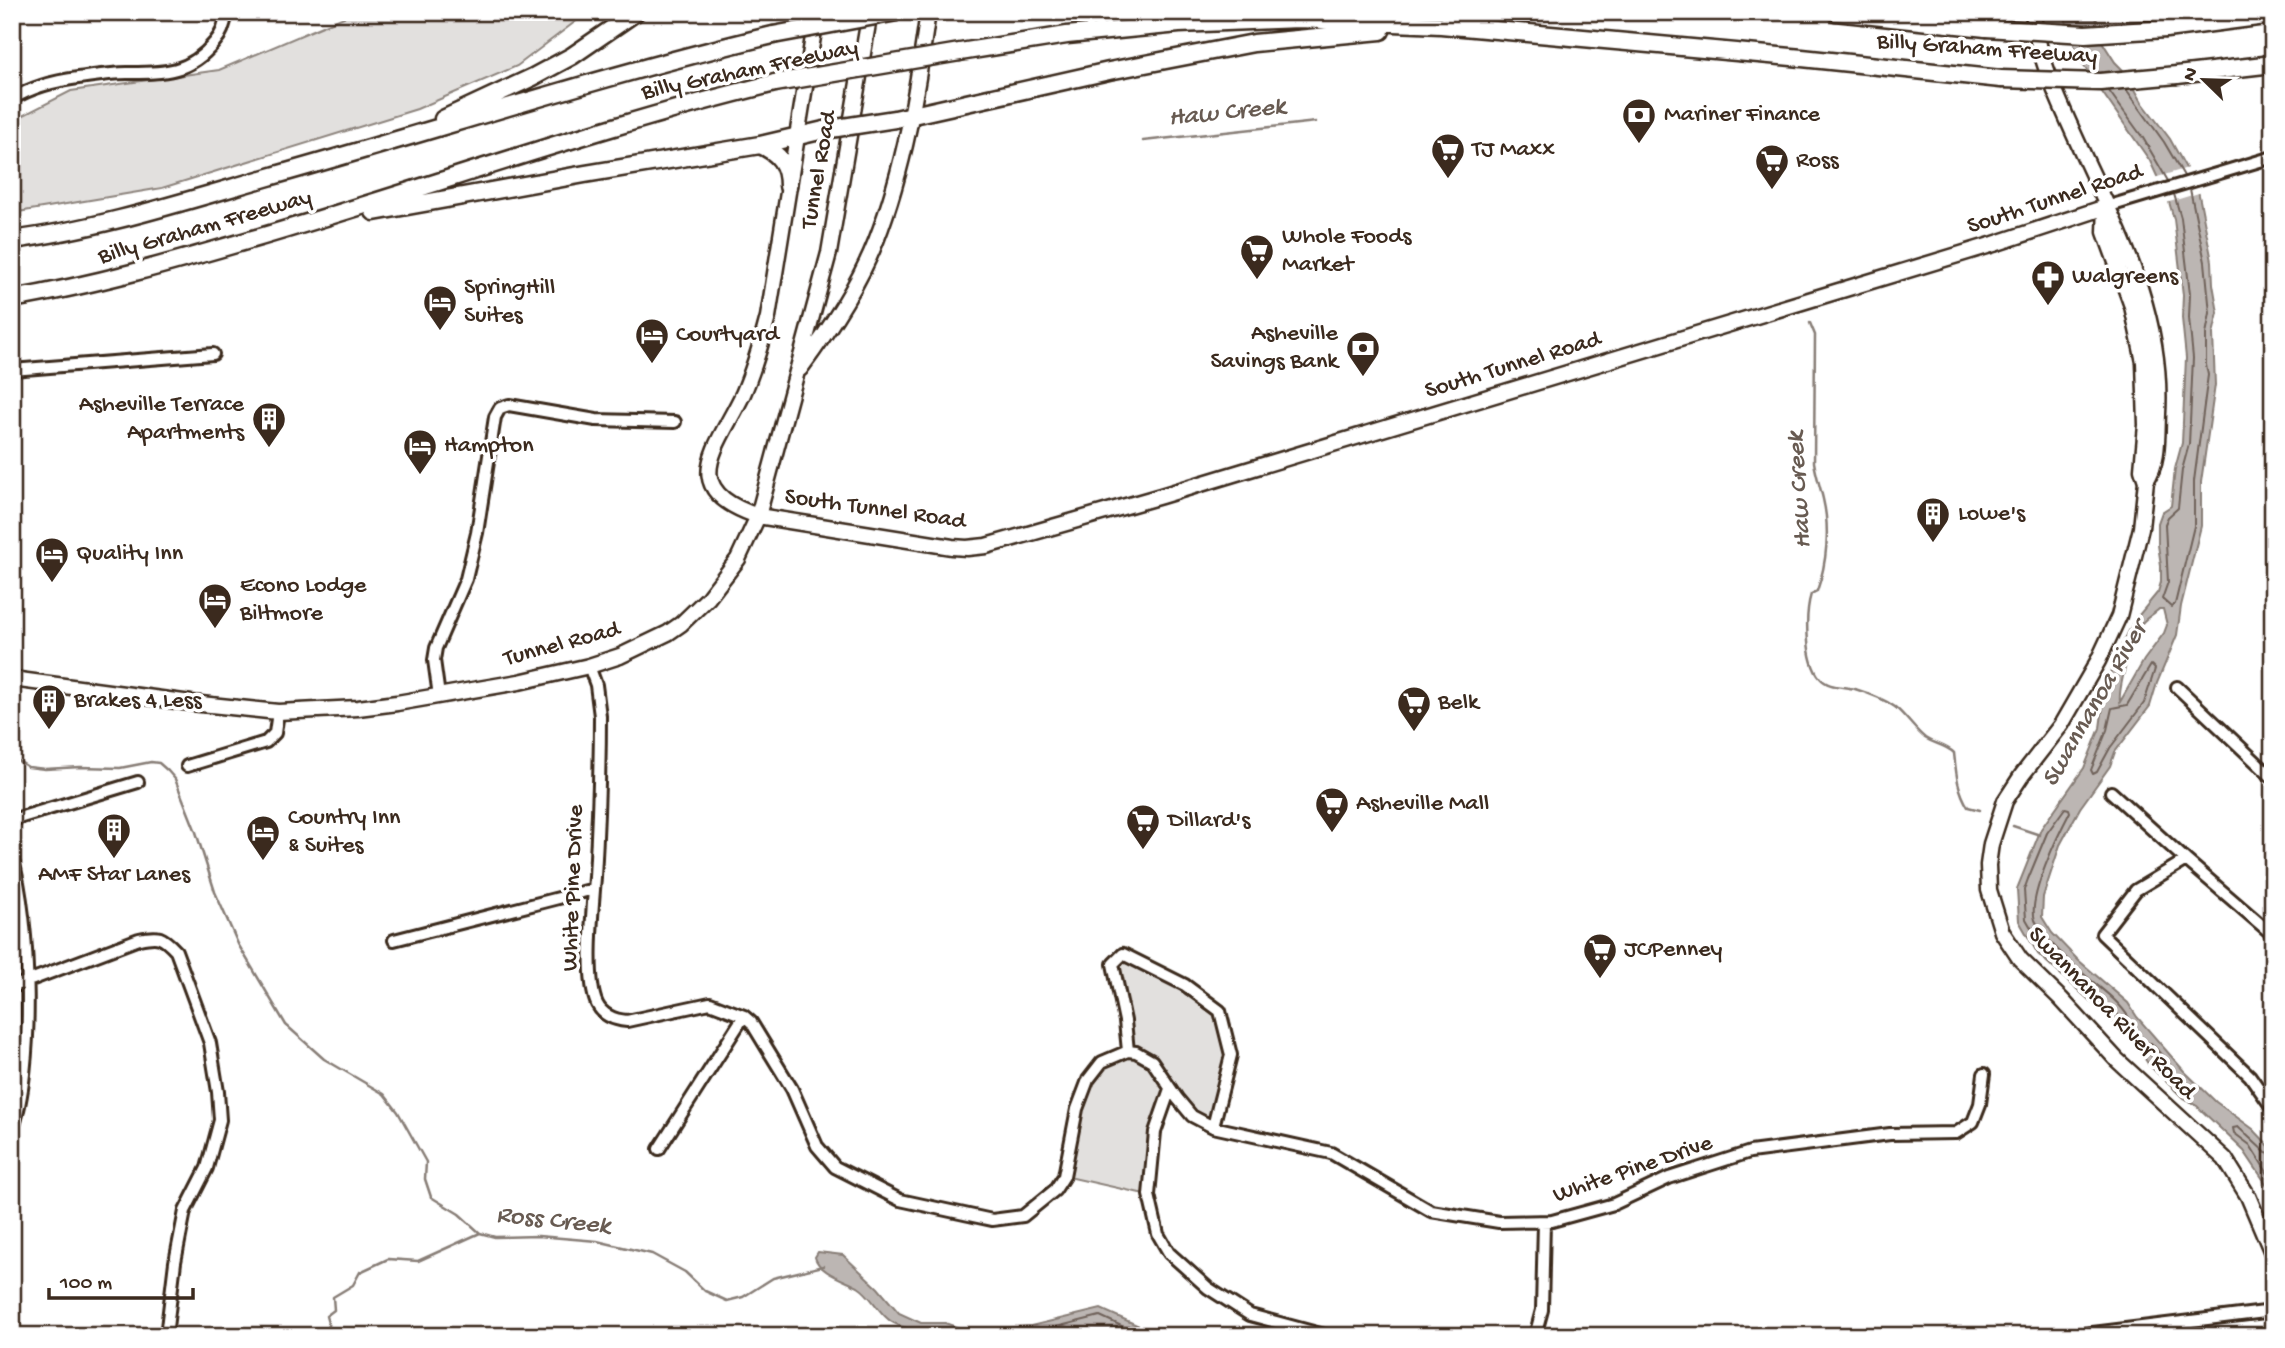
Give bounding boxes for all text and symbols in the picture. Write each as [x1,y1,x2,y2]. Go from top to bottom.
street label: Billy Graham Freeway [1875,28,2098,72]
street label: Billy Graham Freeway [638,34,861,108]
north arrow [2170,46,2240,116]
text: N [2179,65,2205,85]
water label: Haw Creek [1167,92,1289,136]
bank icon: Mariner Finance [1620,96,1658,145]
place label: Mariner Finance [1664,101,1820,130]
street label: Tunnel Road [795,107,845,233]
supermarket icon: TJ Maxx [1429,131,1467,180]
place label: TJ Maxx [1470,136,1555,165]
supermarket icon: Ross [1753,142,1791,191]
place label: Ross [1796,147,1840,176]
street label: South Tunnel Road [1964,157,2148,242]
street label: Billy Graham Freeway [94,184,315,273]
place label: Whole Foods Market [1282,223,1412,280]
supermarket icon: Whole Foods Market [1238,232,1276,281]
pharmacy icon: Walgreens [2029,258,2067,307]
place label: Walgreens [2072,263,2179,292]
place label: SpringHill Suites [464,274,555,331]
hotel icon: SpringHill Suites [421,283,459,332]
hotel icon: Courtyard [633,316,671,365]
place label: Asheville Savings Bank [1210,320,1340,377]
place label: Courtyard [676,321,781,350]
street label: South Tunnel Road [1422,325,1606,407]
bank icon: Asheville Savings Bank [1344,329,1382,378]
place label: Asheville Terrace Apartments [79,391,245,448]
building icon: Asheville Terrace Apartments [250,400,288,449]
hotel icon: Hampton [401,427,439,476]
water label: Haw Creek [1781,428,1821,550]
place label: Hampton [444,432,534,461]
street label: South Tunnel Road [783,483,969,537]
building icon: Lowe's [1914,495,1952,544]
place label: Lowe's [1958,500,2026,529]
hotel icon: Quality Inn [33,535,71,584]
place label: Quality Inn [76,540,184,569]
place label: Econo Lodge Biltmore [239,572,367,629]
hotel icon: Econo Lodge Biltmore [196,581,234,630]
water label: Swannanoa River [2036,613,2158,793]
street label: Tunnel Road [499,615,625,675]
building icon: Brakes 4 Less [30,682,68,731]
supermarket icon: Belk [1395,684,1433,733]
place label: Brakes 4 Less [73,687,203,716]
place label: Belk [1437,689,1481,718]
supermarket icon: Asheville Mall [1313,785,1351,834]
place label: Asheville Mall [1356,790,1489,819]
supermarket icon: Dillard's [1124,802,1162,851]
place label: Country Inn & Suites [288,804,401,861]
street label: White Pine Drive [557,804,591,972]
place label: Dillard's [1166,807,1251,836]
building icon: AMF Star Lanes [95,811,133,860]
hotel icon: Country Inn & Suites [244,813,282,862]
place label: AMF Star Lanes [38,861,191,890]
street label: Swannanoa River Road [2021,921,2202,1108]
supermarket icon: JCPenney [1581,931,1619,980]
place label: JCPenney [1624,936,1723,965]
street label: White Pine Drive [1550,1129,1717,1211]
water label: Ross Creek [495,1201,614,1244]
scale bar [49,1257,192,1301]
text: 100 m [59,1272,112,1297]

